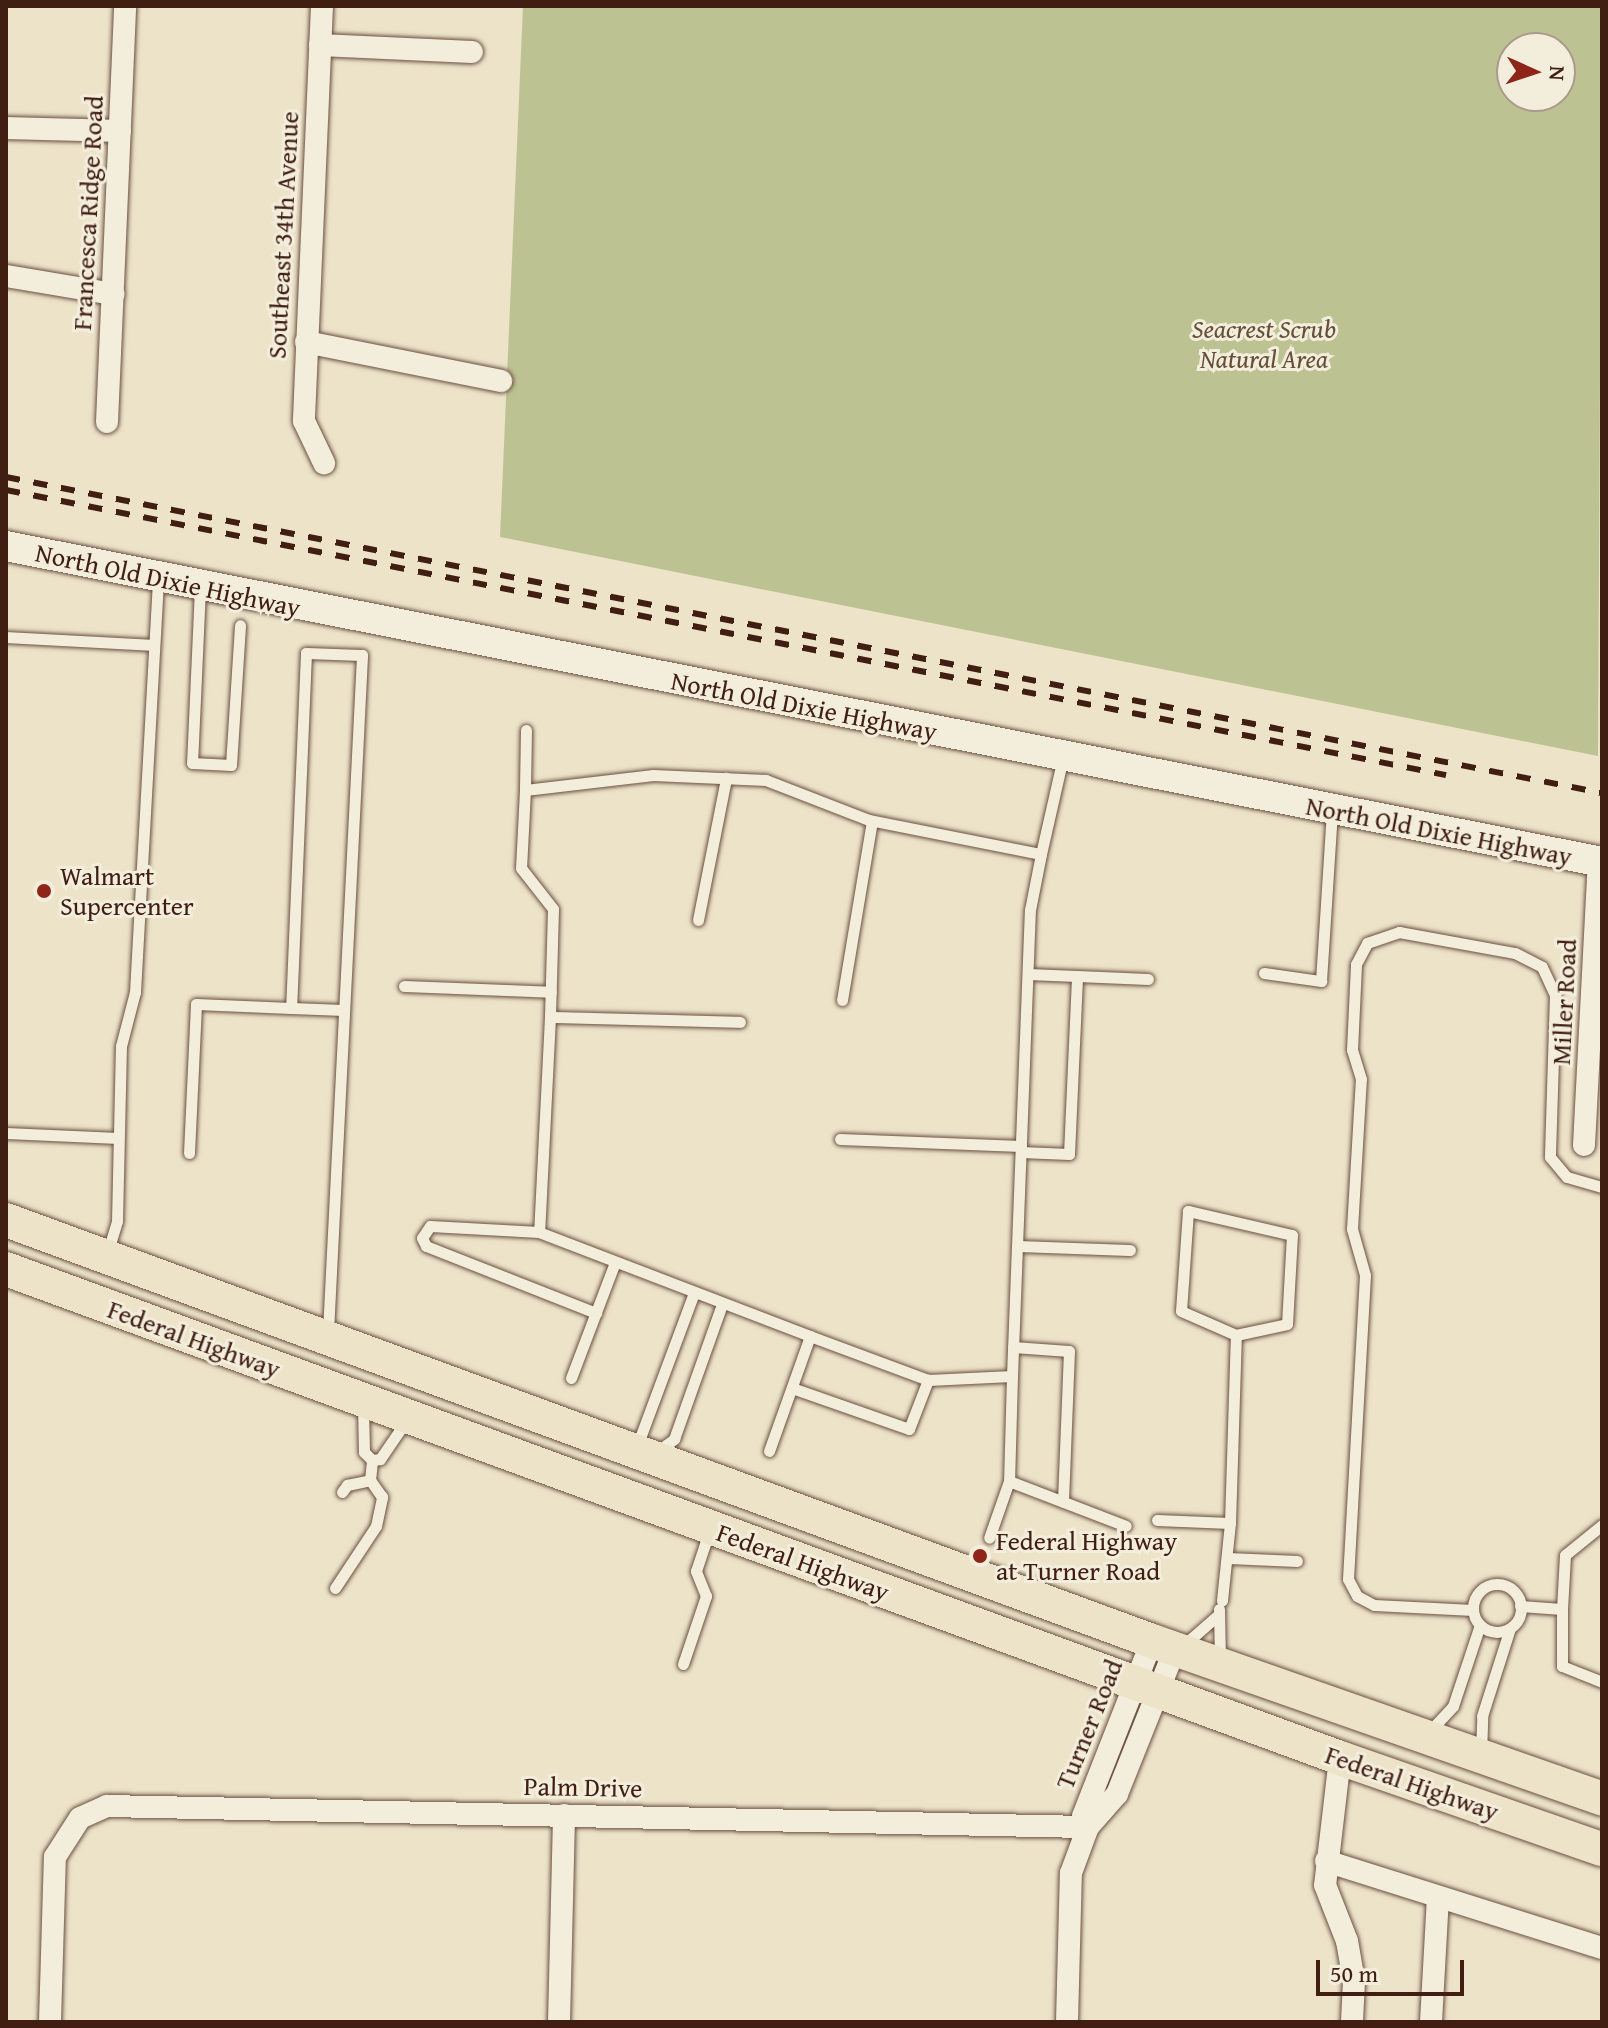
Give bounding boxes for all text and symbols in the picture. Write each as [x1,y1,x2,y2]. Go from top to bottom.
north arrow [1496,32,1576,112]
text: N [1542,65,1574,81]
street label: Francesca Ridge Road [66,95,110,331]
street label: Southeast 34th Avenue [261,110,305,360]
park label: Seacrest Scrub Natural Area [1192,313,1336,374]
street label: North Old Dixie Highway [33,537,303,623]
street label: North Old Dixie Highway [668,665,940,747]
street label: North Old Dixie Highway [1303,790,1575,872]
place label: Walmart Supercenter [60,860,194,922]
marker: Walmart Supercenter [35,882,53,900]
street label: Miller Road [1545,938,1583,1066]
street label: Federal Highway [104,1293,284,1385]
street label: Federal Highway [713,1516,893,1608]
place label: Federal Highway at Turner Road [996,1525,1177,1586]
marker: Federal Highway at Turner Road [971,1547,989,1565]
street label: Turner Road [1049,1655,1129,1793]
street label: Federal Highway [1321,1739,1503,1827]
street label: Palm Drive [523,1770,643,1804]
scale bar [1320,1944,1468,1994]
text: 50 m [1330,1956,1378,1991]

